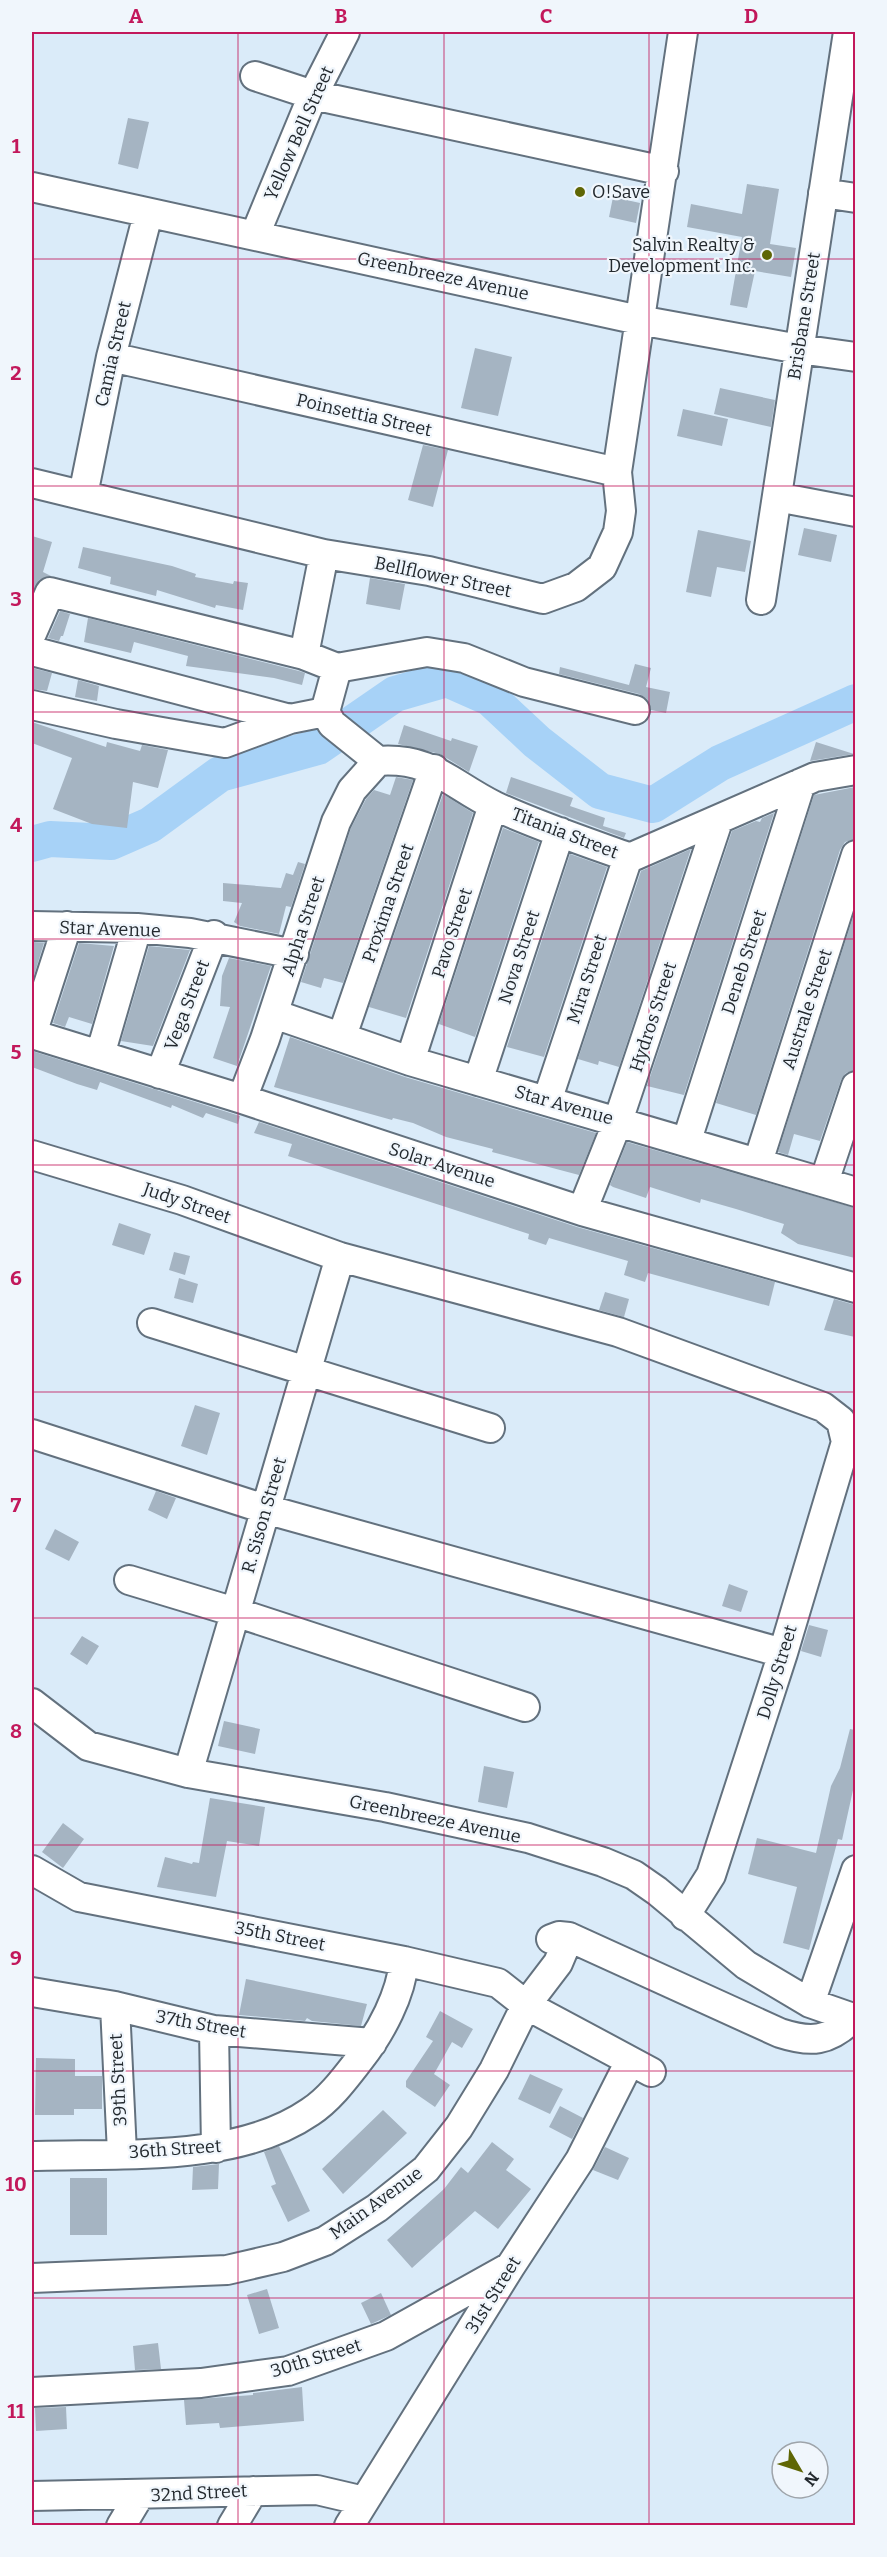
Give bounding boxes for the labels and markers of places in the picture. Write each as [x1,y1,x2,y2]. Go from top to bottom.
place label: O!Save [592,181,650,203]
marker: O!Save [573,185,587,199]
place label: Salvin Realty & Development Inc. [608,234,755,277]
marker: Salvin Realty & Development Inc. [760,248,774,262]

